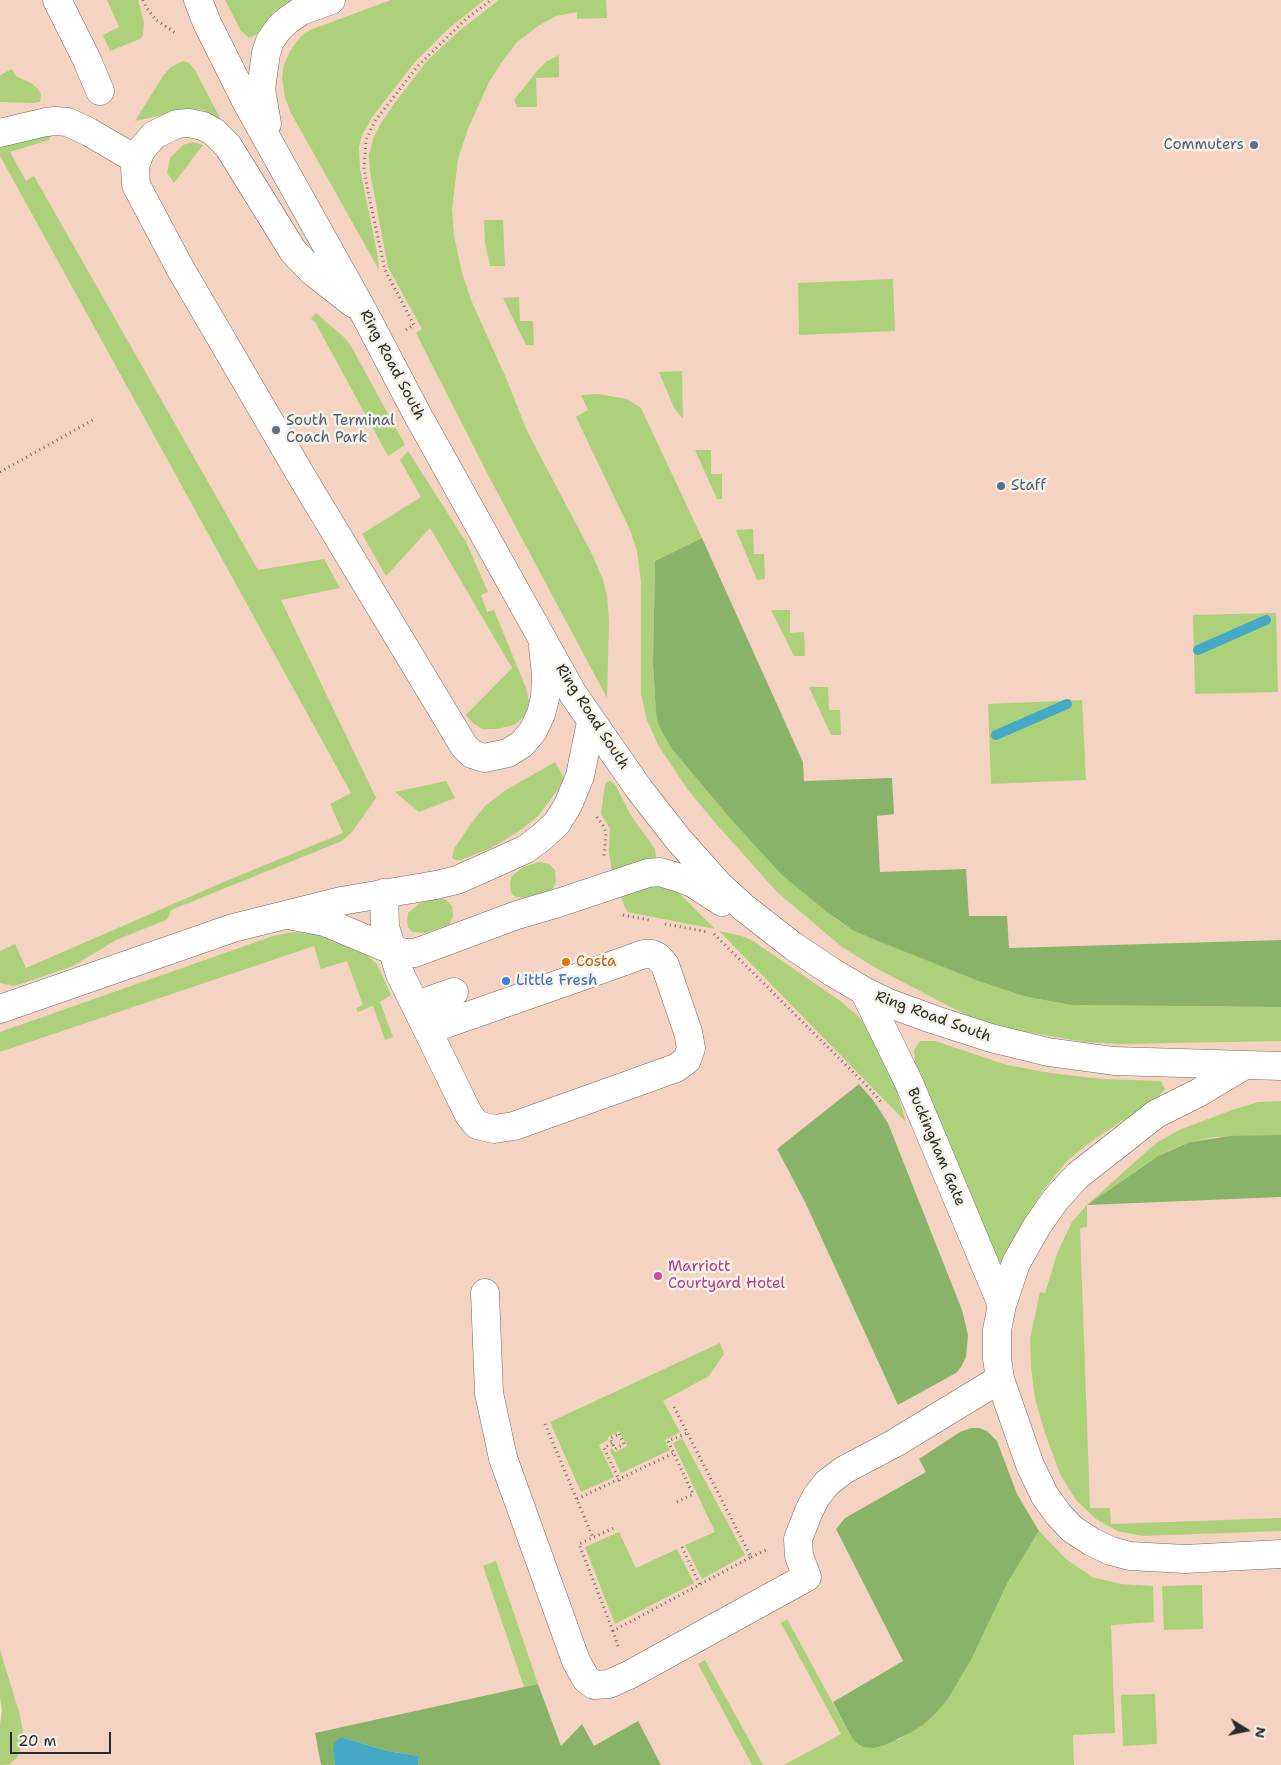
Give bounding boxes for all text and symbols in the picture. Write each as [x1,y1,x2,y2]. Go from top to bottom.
place label: Commuters [1164,136,1244,154]
marker: Commuters [1248,139,1260,151]
street label: Ring Road South [355,307,429,423]
place label: South Terminal Coach Park [286,412,395,447]
marker: South Terminal Coach Park [270,424,282,436]
place label: Staff [1011,477,1046,495]
marker: Staff [995,480,1007,492]
street label: Ring Road South [551,661,633,773]
place label: Costa [576,953,616,971]
marker: Costa [560,956,572,968]
place label: Little Fresh [516,972,597,990]
marker: Little Fresh [500,975,512,987]
street label: Ring Road South [873,988,993,1046]
street label: Buckingham Gate [903,1085,969,1209]
place label: Marriott Courtyard Hotel [668,1258,785,1293]
marker: Marriott Courtyard Hotel [652,1270,664,1282]
north arrow [1221,1705,1271,1755]
scale bar [12,1722,114,1754]
text: N [1251,1726,1271,1740]
text: 20 m [18,1731,57,1751]

